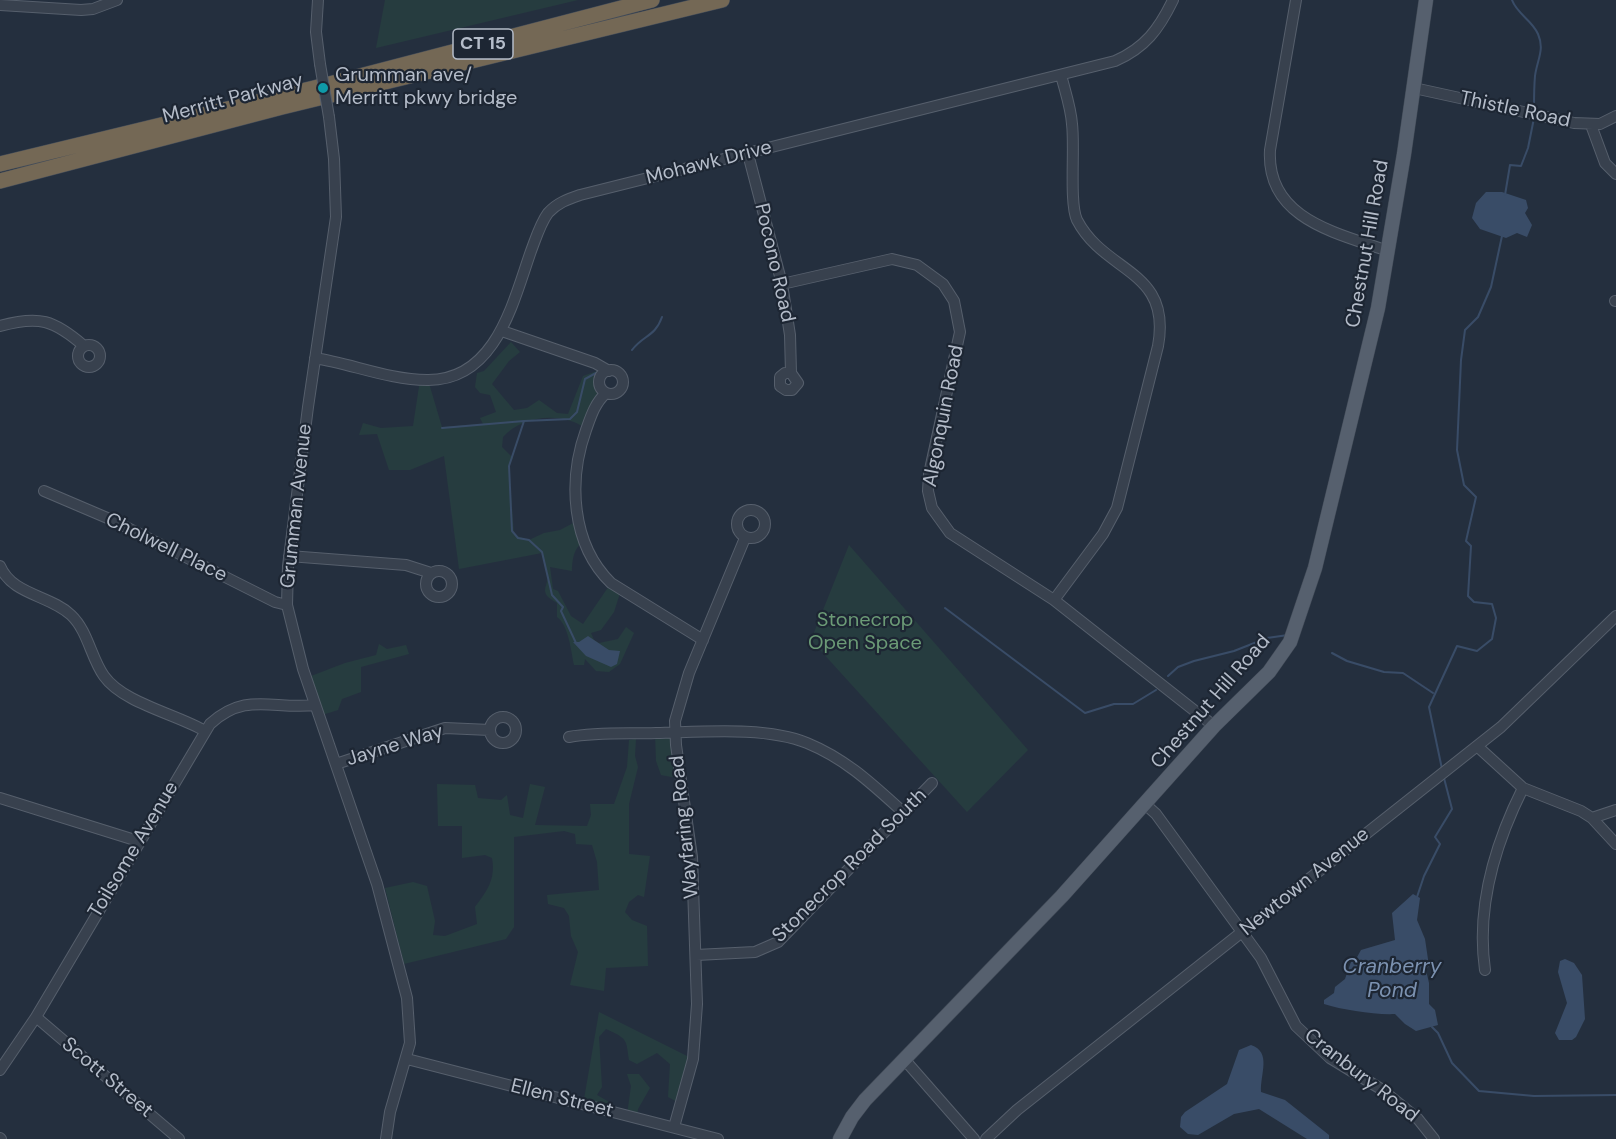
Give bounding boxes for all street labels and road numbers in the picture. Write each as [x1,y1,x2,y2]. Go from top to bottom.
road number: CT 15 [453,29,513,59]
street label: Merritt Parkway [160,69,306,129]
street label: Thistle Road [1457,87,1573,133]
street label: Mohawk Drive [644,136,774,190]
street label: Chestnut Hill Road [1341,158,1395,330]
street label: Pocono Road [749,201,799,325]
street label: Algonquin Road [918,343,970,489]
street label: Grumman Avenue [276,423,318,589]
street label: Cholwell Place [101,508,231,588]
street label: Chestnut Hill Road [1146,630,1276,774]
street label: Jayne Way [344,720,446,772]
street label: Wayfaring Road [666,754,704,900]
street label: Toilsome Avenue [84,777,184,923]
street label: Stonecrop Road South [768,784,932,948]
street label: Newtown Avenue [1236,823,1374,941]
street label: Cranbury Road [1299,1024,1423,1128]
street label: Scott Street [56,1033,158,1123]
street label: Ellen Street [508,1075,616,1123]

